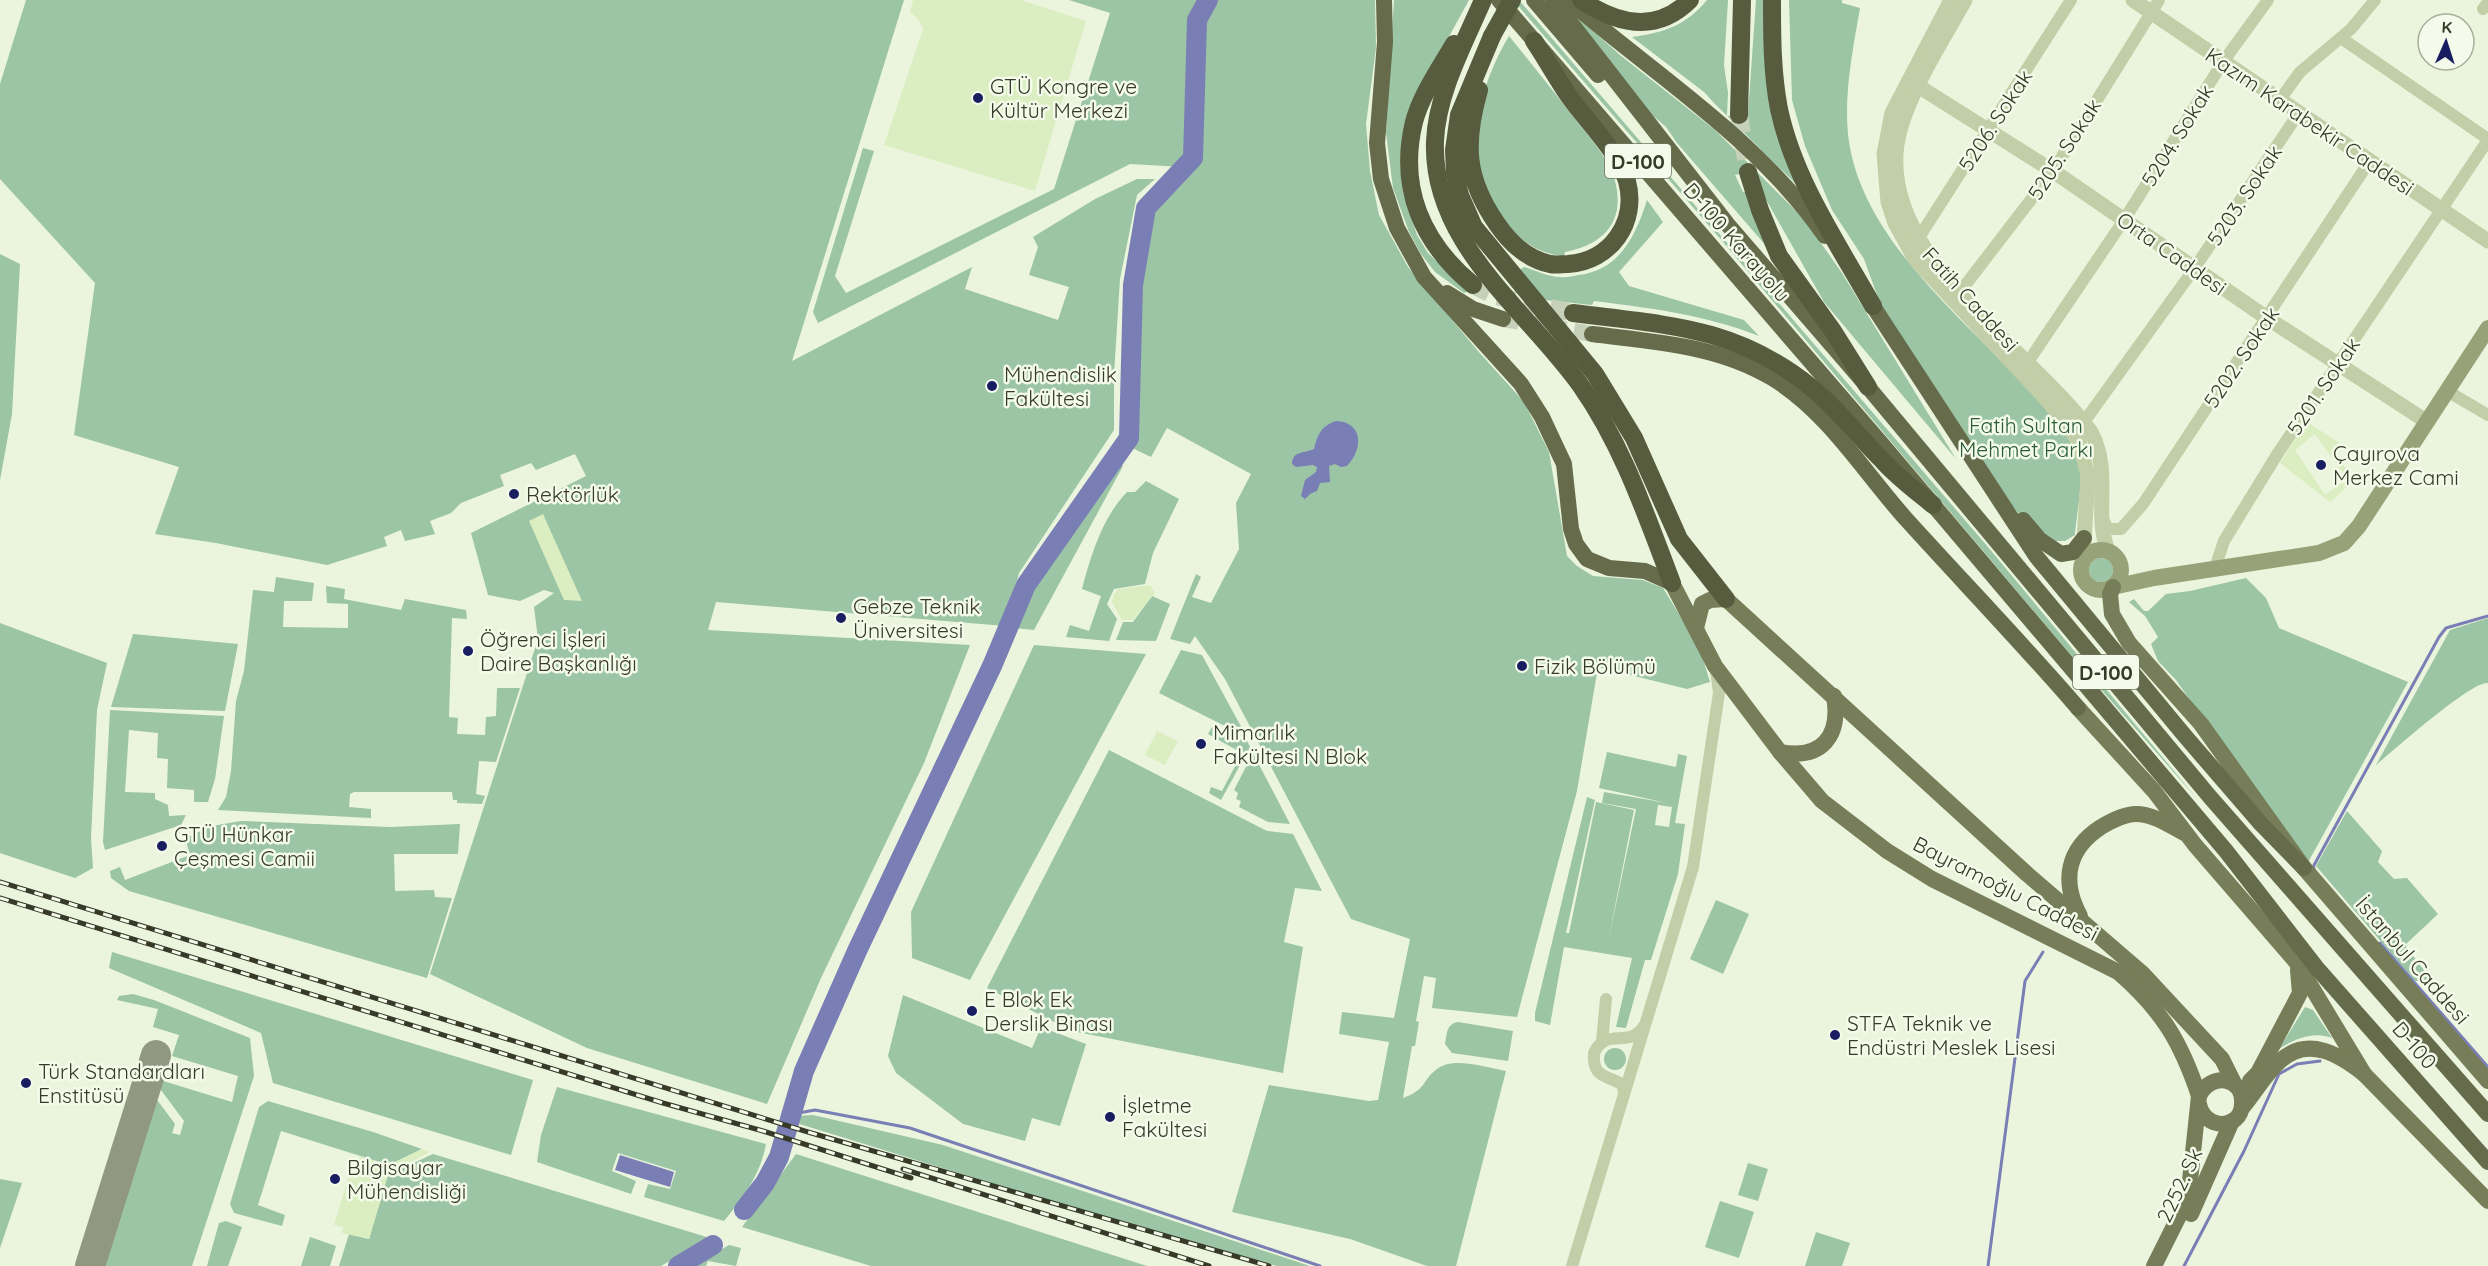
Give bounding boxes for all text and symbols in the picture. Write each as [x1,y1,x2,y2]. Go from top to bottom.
north arrow [2416,12,2476,72]
text: K [2441,17,2453,37]
street label: Kazım Karabekir Caddesi [2201,41,2419,201]
street label: 5206. Sokak [1953,64,2037,176]
place label: GTÜ Kongre ve Kültür Merkezi [990,73,1137,123]
street label: 5204. Sokak [2135,79,2219,191]
marker: GTÜ Kongre ve Kültür Merkezi [971,91,985,105]
street label: 5205. Sokak [2022,93,2106,205]
street label: 5203. Sokak [2201,140,2287,250]
road number: D-100 [1605,144,1671,178]
street label: D-100 Karayolu [1678,177,1796,307]
street label: Orta Caddesi [2112,206,2232,300]
street label: Fatih Caddesi [1917,241,2025,357]
street label: 5202. Sokak [2198,302,2284,412]
street label: 5201. Sokak [2281,332,2365,440]
place label: Mühendislik Fakültesi [1004,361,1117,411]
marker: Mühendislik Fakültesi [985,379,999,393]
park label: Fatih Sultan Mehmet Parkı [1959,412,2093,462]
place label: Çayırova Merkez Cami [2333,440,2459,490]
marker: Çayırova Merkez Cami [2314,458,2328,472]
place label: Rektörlük [526,481,619,507]
marker: Rektörlük [507,487,521,501]
place label: Gebze Teknik Üniversitesi [853,593,981,643]
marker: Gebze Teknik Üniversitesi [834,611,848,625]
place label: Öğrenci İşleri Daire Başkanlığı [480,626,637,676]
marker: Öğrenci İşleri Daire Başkanlığı [461,644,475,658]
place label: Fizik Bölümü [1534,653,1656,679]
road number: D-100 [2073,655,2139,689]
marker: Fizik Bölümü [1515,659,1529,673]
place label: Mimarlık Fakültesi N Blok [1213,719,1367,769]
marker: Mimarlık Fakültesi N Blok [1194,737,1208,751]
place label: GTÜ Hünkar Çeşmesi Camii [174,821,315,871]
street label: Bayramoğlu Caddesi [1909,830,2103,946]
marker: GTÜ Hünkar Çeşmesi Camii [155,839,169,853]
street label: İstanbul Caddesi [2351,891,2475,1029]
place label: E Blok Ek Derslik Binası [984,986,1113,1036]
marker: E Blok Ek Derslik Binası [965,1004,979,1018]
place label: STFA Teknik ve Endüstri Meslek Lisesi [1847,1010,2056,1060]
street label: D-100 [2387,1016,2443,1074]
marker: STFA Teknik ve Endüstri Meslek Lisesi [1828,1028,1842,1042]
place label: Türk Standardları Enstitüsü [38,1058,205,1108]
marker: Türk Standardları Enstitüsü [19,1076,33,1090]
place label: İşletme Fakültesi [1122,1092,1207,1142]
marker: İşletme Fakültesi [1103,1110,1117,1124]
street label: 2252. Sk [2151,1144,2207,1226]
place label: Bilgisayar Mühendisliği [347,1154,466,1204]
marker: Bilgisayar Mühendisliği [328,1172,342,1186]

